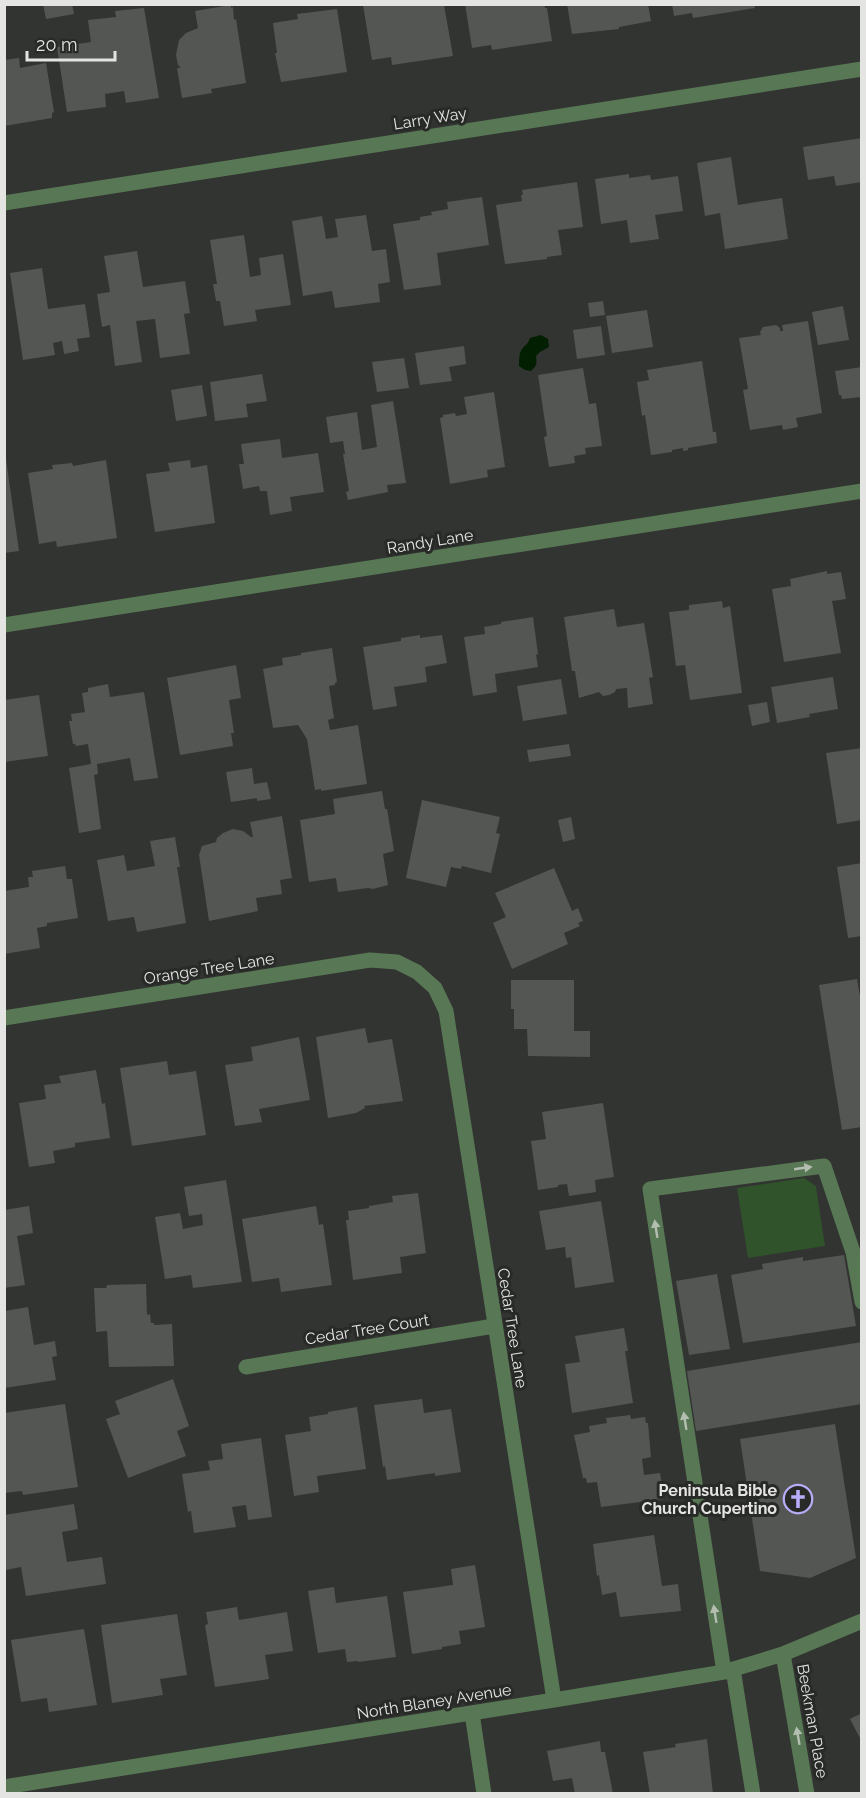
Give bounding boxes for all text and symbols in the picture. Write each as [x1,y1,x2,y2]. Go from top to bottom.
scale bar [27,24,116,62]
text: 20 m [36,34,78,55]
street label: Larry Way [392,103,468,134]
street label: Randy Lane [385,525,475,558]
street label: Orange Tree Lane [142,949,276,988]
one-way arrow [794,1164,813,1173]
one-way arrow [651,1219,660,1238]
street label: Cedar Tree Lane [494,1267,531,1389]
street label: Cedar Tree Court [304,1310,431,1349]
one-way arrow [681,1412,690,1431]
place label: Peninsula Bible Church Cupertino [641,1481,777,1518]
church icon: Peninsula Bible Church Cupertino [782,1483,814,1515]
one-way arrow [710,1604,719,1623]
street label: Beekman Place [793,1662,832,1780]
street label: North Blaney Avenue [355,1680,513,1723]
one-way arrow [793,1726,802,1745]

